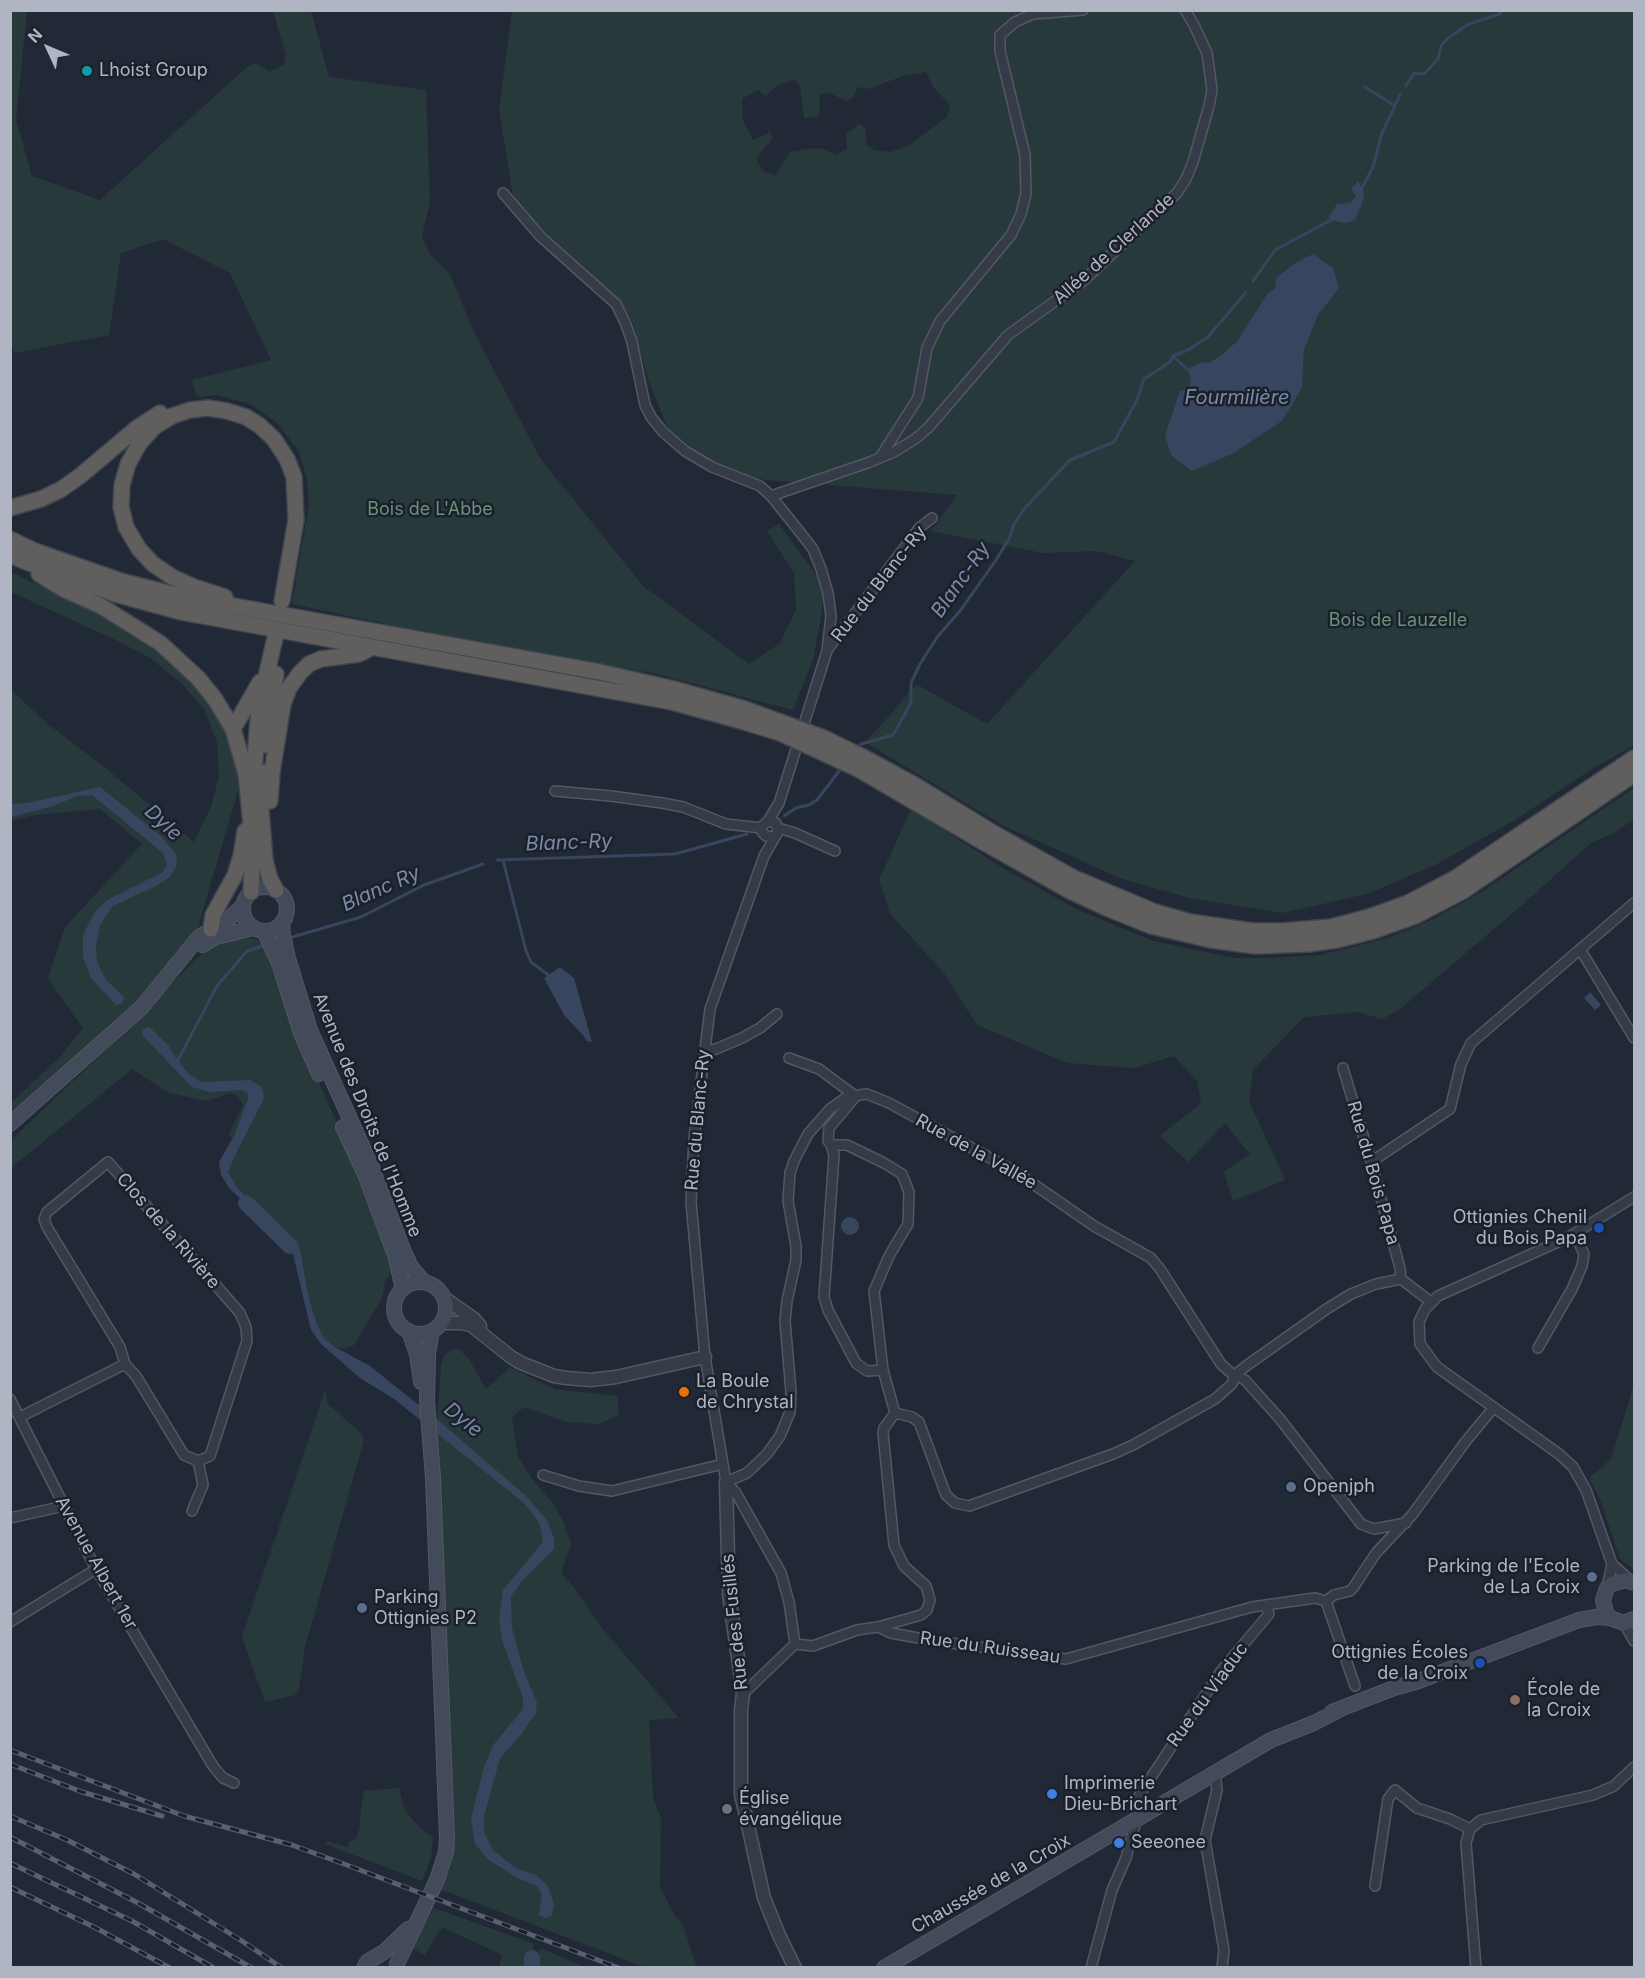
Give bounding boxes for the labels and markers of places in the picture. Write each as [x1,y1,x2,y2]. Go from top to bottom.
place label: Lhoist Group [99,60,208,82]
marker: Lhoist Group [80,64,94,78]
place label: Ottignies Chenil du Bois Papa [1453,1207,1587,1250]
marker: Ottignies Chenil du Bois Papa [1592,1221,1606,1235]
place label: La Boule de Chrystal [696,1371,793,1414]
marker: La Boule de Chrystal [677,1385,691,1399]
place label: Openjph [1303,1476,1375,1498]
marker: Openjph [1284,1480,1298,1494]
place label: Parking de l'Ecole de La Croix [1427,1556,1580,1598]
marker: Parking de l'Ecole de La Croix [1585,1570,1599,1584]
place label: Parking Ottignies P2 [374,1587,477,1630]
marker: Parking Ottignies P2 [355,1601,369,1615]
place label: Ottignies Écoles de la Croix [1331,1642,1468,1684]
marker: Ottignies Écoles de la Croix [1473,1656,1487,1670]
place label: École de la Croix [1527,1679,1600,1722]
marker: École de la Croix [1508,1693,1522,1707]
place label: Imprimerie Dieu-Brichart [1064,1773,1177,1816]
marker: Imprimerie Dieu-Brichart [1045,1787,1059,1801]
place label: Église évangélique [739,1788,842,1830]
marker: Église évangélique [720,1802,734,1816]
place label: Seeonee [1131,1832,1206,1854]
marker: Seeonee [1112,1836,1126,1850]

